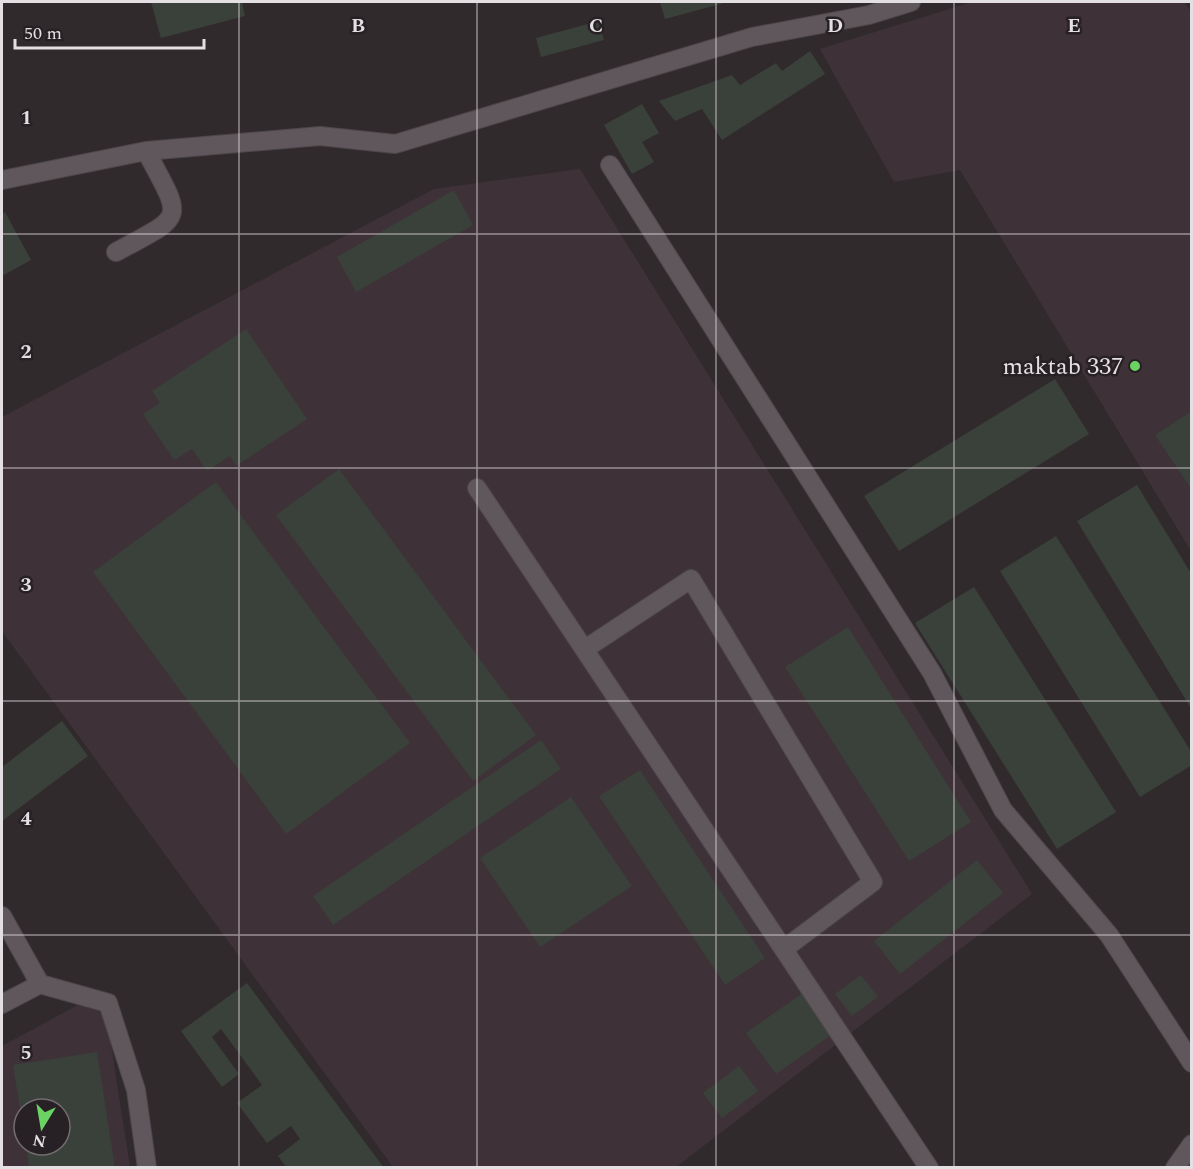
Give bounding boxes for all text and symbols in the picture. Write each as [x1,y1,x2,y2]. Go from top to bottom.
text: B [351,11,365,41]
text: C [589,11,603,41]
text: D [827,11,843,41]
text: E [1067,11,1081,41]
scale bar [15,12,204,50]
text: 50 m [24,20,62,47]
text: 1 [20,103,32,133]
text: 2 [20,337,32,367]
place label: maktab 337 [1002,349,1123,385]
marker: maktab 337 [1128,359,1142,373]
text: 3 [20,570,32,600]
text: 4 [20,804,32,834]
text: 5 [20,1038,32,1068]
north arrow [12,1097,72,1157]
text: N [31,1128,48,1154]

